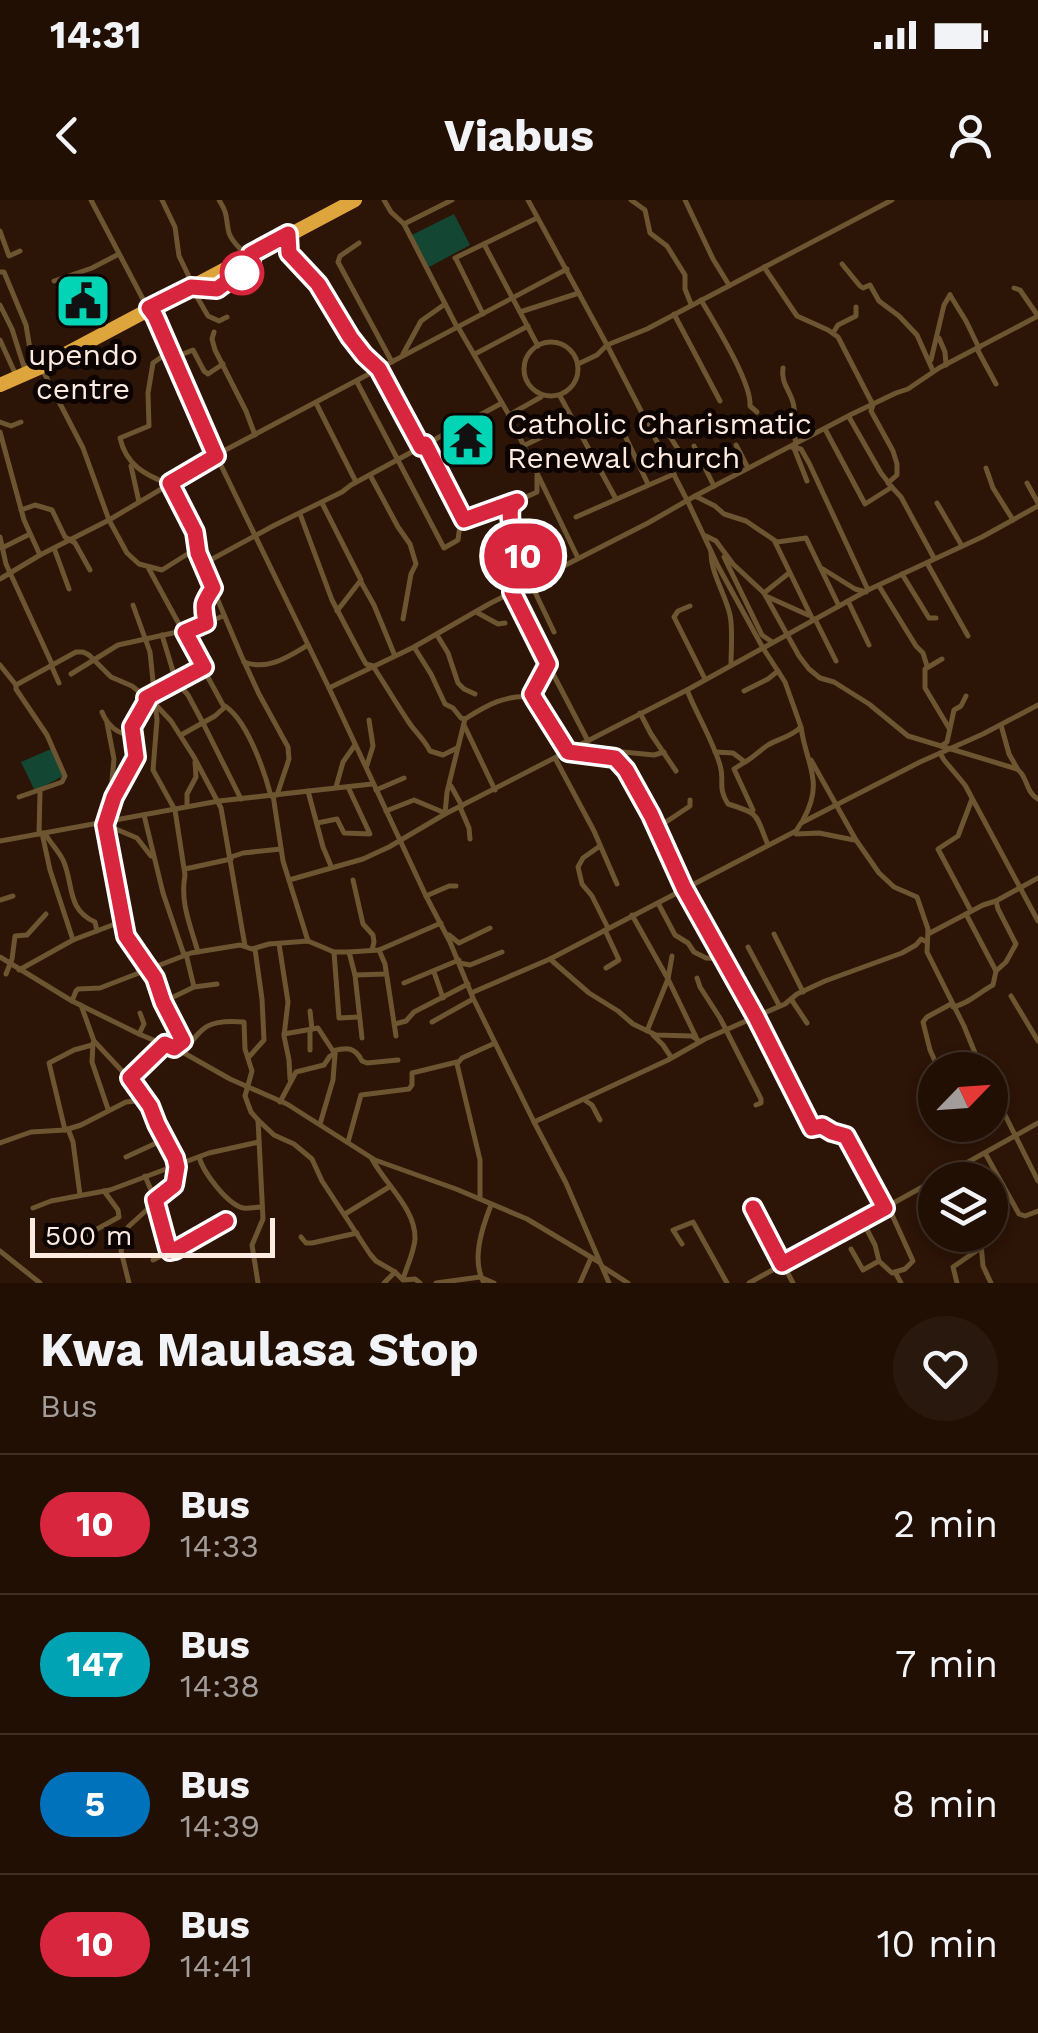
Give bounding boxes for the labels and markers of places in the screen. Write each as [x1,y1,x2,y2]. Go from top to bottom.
unlabelled marker [221,252,263,294]
public building icon: upendo centre [53,271,113,331]
place label: upendo centre [28,337,138,406]
place label: Catholic Charismatic Renewal church [507,406,812,475]
temple icon: Catholic Charismatic Renewal church [438,410,498,470]

